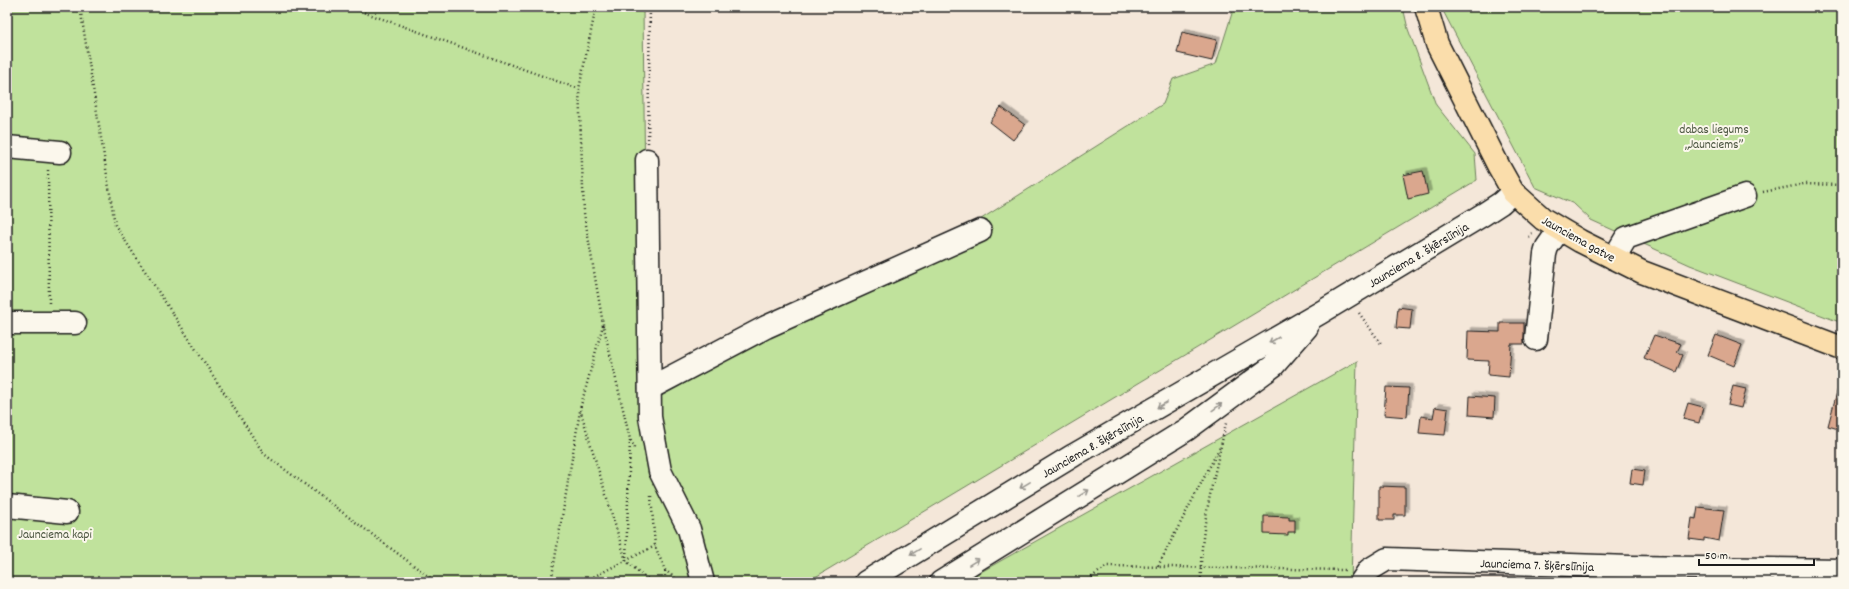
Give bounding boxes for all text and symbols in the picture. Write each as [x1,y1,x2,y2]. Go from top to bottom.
park label: dabas liegums „Jaunciems” [1679,121,1749,155]
street label: Jaunciema gatve [1538,212,1618,268]
street label: Jaunciema 8. šķērslīnija [1365,218,1474,294]
one-way arrow [1268,336,1280,344]
one-way arrow [1156,401,1168,409]
one-way arrow [1211,403,1222,411]
street label: Jaunciema 8. šķērslīnija [1039,410,1148,484]
one-way arrow [1020,480,1031,489]
one-way arrow [1078,489,1089,497]
park label: Jaunciema kapi [18,526,92,545]
scale bar [1699,541,1814,567]
text: 50 m [1705,548,1728,565]
one-way arrow [909,549,921,557]
street label: Jaunciema 7. šķērslīnija [1480,555,1595,578]
one-way arrow [968,558,979,566]

